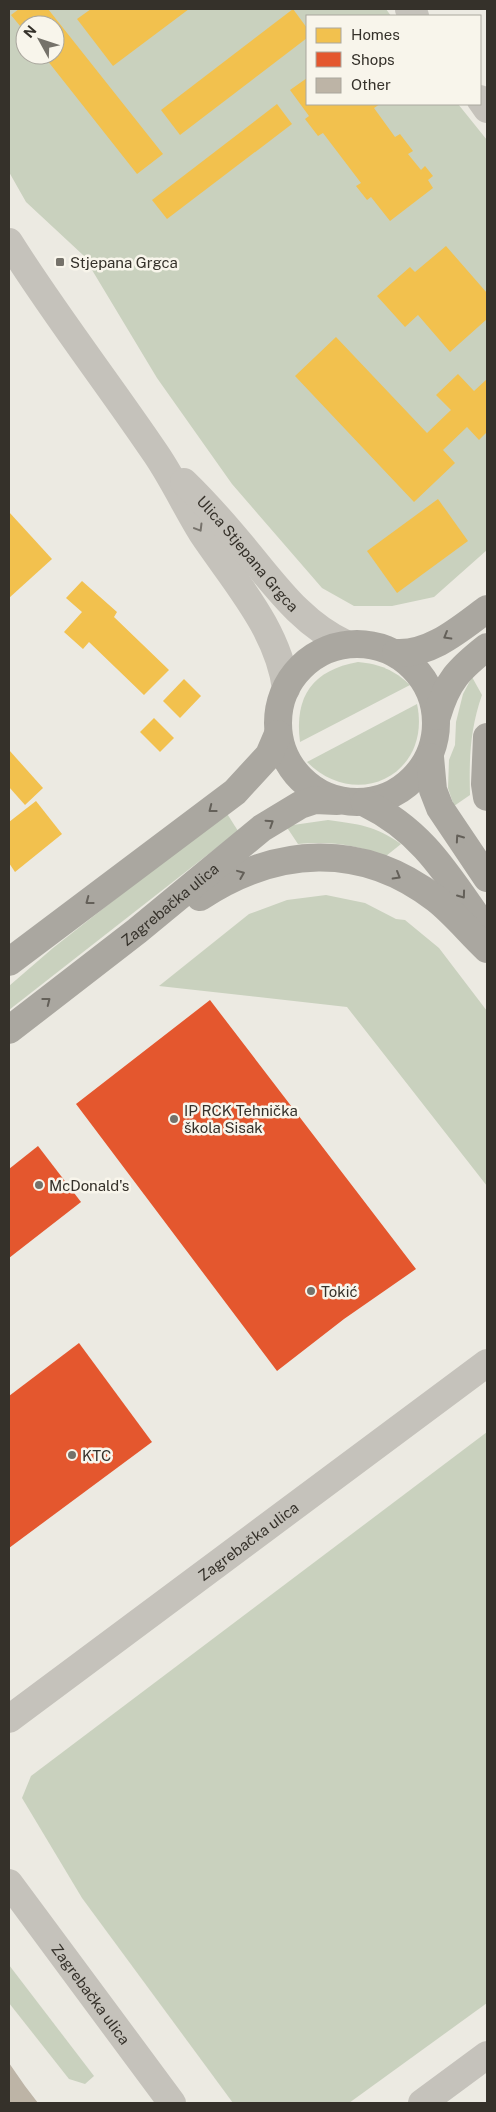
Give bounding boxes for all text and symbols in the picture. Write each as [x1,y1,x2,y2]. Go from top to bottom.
north arrow [15,15,65,65]
legend [306,15,481,105]
text: N [20,22,40,41]
text: Homes [351,26,400,43]
text: Shops [351,51,395,68]
text: Other [351,76,391,93]
place label: Stjepana Grgca [70,254,178,271]
marker: Stjepana Grgca [54,256,66,268]
street label: Ulica Stjepana Grgca [194,492,302,615]
one-way arrow [193,522,203,531]
one-way arrow [444,630,453,640]
one-way arrow [209,803,218,812]
one-way arrow [264,820,273,829]
one-way arrow [456,835,465,844]
street label: Zagrebačka ulica [118,859,221,949]
one-way arrow [392,869,401,879]
one-way arrow [236,870,245,880]
one-way arrow [456,889,465,899]
one-way arrow [85,895,95,904]
one-way arrow [41,998,50,1006]
place label: IP RCK Tehnička škola Sisak [184,1102,298,1136]
marker: IP RCK Tehnička škola Sisak [168,1113,180,1125]
place label: McDonald's [49,1177,129,1194]
marker: McDonald's [33,1179,45,1191]
place label: Tokić [321,1283,358,1300]
marker: Tokić [305,1285,317,1297]
place label: KTC [82,1447,111,1464]
marker: KTC [66,1449,78,1461]
street label: Zagrebačka ulica [195,1498,301,1584]
street label: Zagrebačka ulica [48,1940,134,2047]

